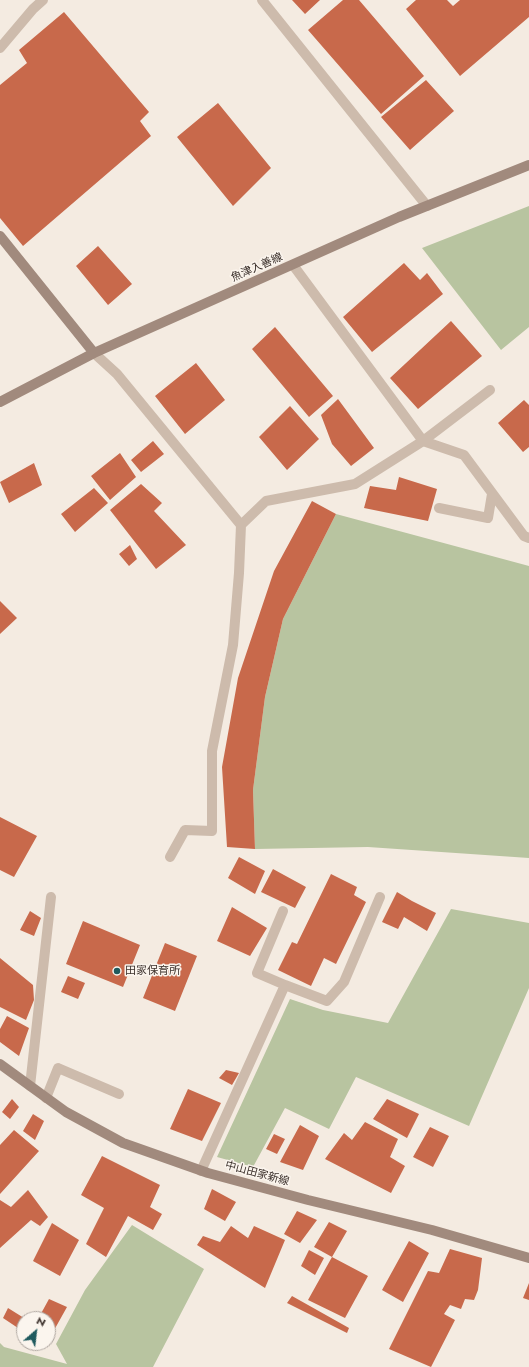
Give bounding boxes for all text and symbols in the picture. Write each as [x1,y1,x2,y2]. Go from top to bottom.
street label: 魚津入善線 [229,251,285,285]
place label: 田家保育所 [125,964,180,978]
marker: 田家保育所 [112,966,122,976]
street label: 中山田家新線 [223,1159,291,1189]
north arrow [16,1311,56,1351]
text: N [34,1312,49,1330]

